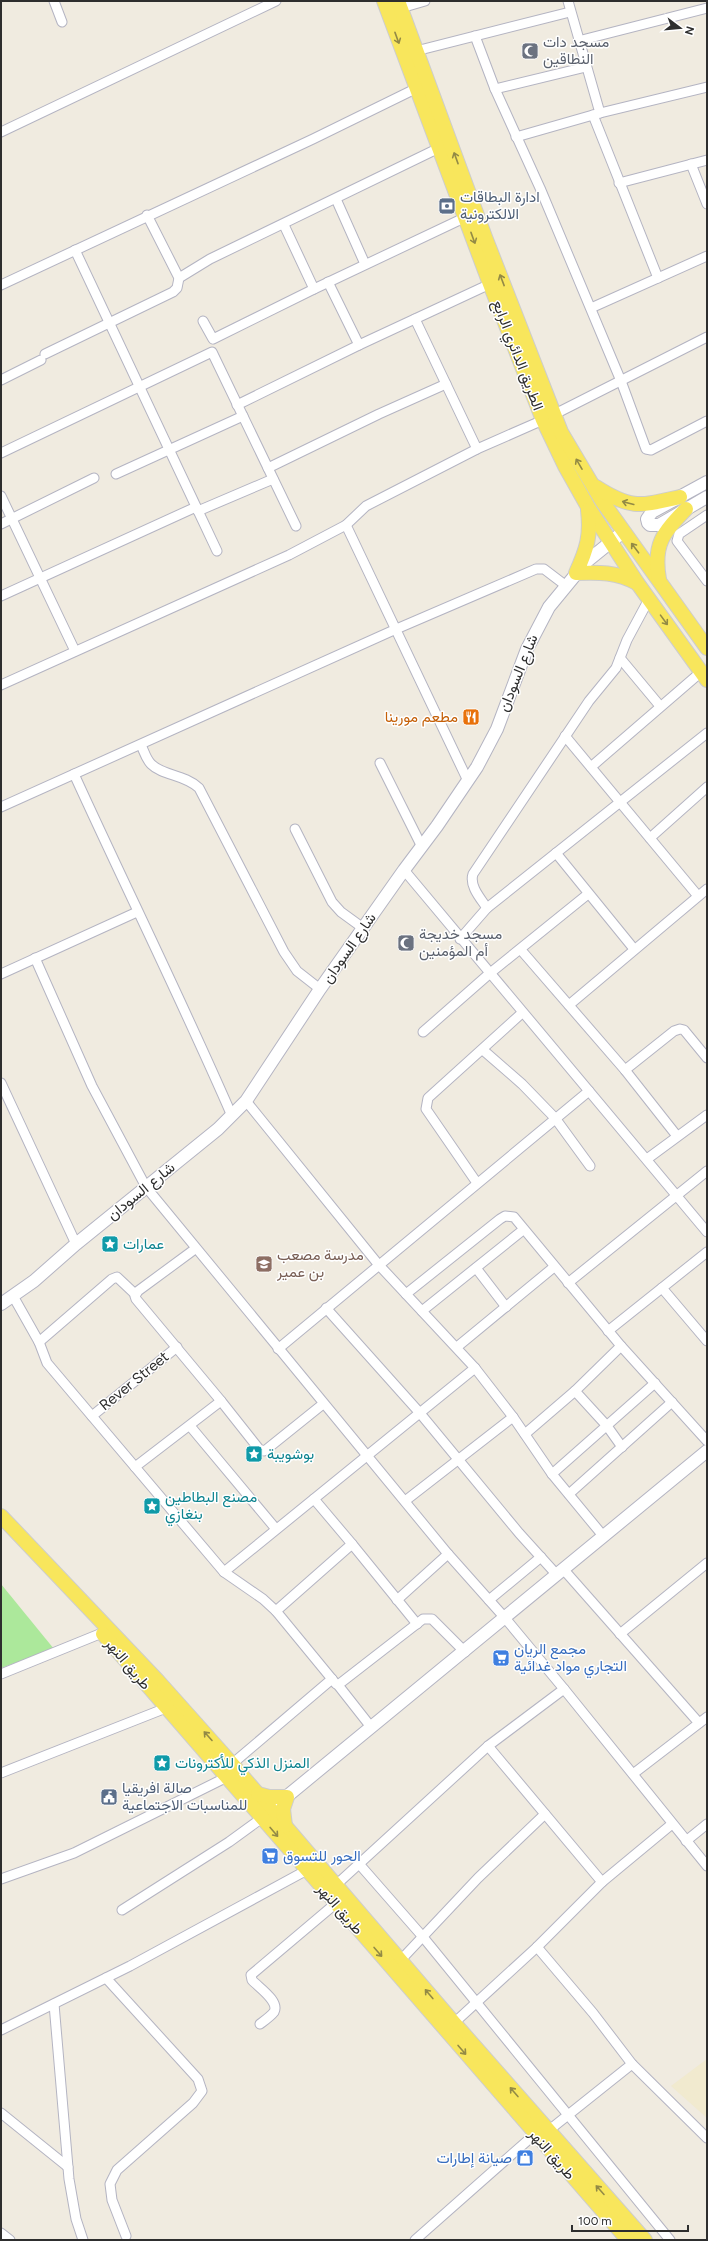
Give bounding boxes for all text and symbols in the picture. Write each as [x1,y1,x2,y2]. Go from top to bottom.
north arrow [660,8,700,48]
text: N [682,25,697,37]
one-way arrow [394,31,401,44]
place label: مسجد دات النطاقين [543,33,609,69]
mosque icon: مسجد دات النطاقين [520,41,540,61]
one-way arrow [452,153,460,165]
place label: ادارة البطاقات الالكترونية [460,188,540,223]
bank icon: ادارة البطاقات الالكترونية [437,196,457,216]
one-way arrow [470,231,478,243]
one-way arrow [498,274,506,286]
street label: الطريق الدائري الرابع [485,297,547,414]
one-way arrow [574,458,582,470]
one-way arrow [622,499,635,506]
one-way arrow [631,543,639,554]
one-way arrow [660,614,668,625]
street label: شارع السودان [494,632,544,715]
restaurant icon: مطعم مورينا [461,707,481,727]
place label: مطعم مورينا [385,708,458,727]
street label: شارع السودان [318,909,382,988]
place label: مسجد خديجة أم المؤمنين [419,925,502,961]
mosque icon: مسجد خديجة أم المؤمنين [396,933,416,953]
street label: شارع السودان [104,1158,180,1225]
place icon: عمارات [100,1234,120,1254]
place label: عمارات [123,1235,164,1253]
place label: مدرسة مصعب بن عمير [276,1246,364,1282]
school or university icon: مدرسة مصعب بن عمير [254,1254,274,1274]
street label: Rever Street [96,1347,173,1414]
place icon: بوشويبة [244,1444,264,1464]
place label: بوشويبة [267,1445,314,1463]
place label: مصنع البطاطين بنغازي [165,1488,257,1527]
place icon: مصنع البطاطين بنغازي [142,1496,162,1516]
street label: طريق النهر [100,1634,155,1694]
place label: مجمع الريان التجاري مواد غدائية [514,1640,627,1679]
supermarket icon: مجمع الريان التجاري مواد غدائية [491,1648,511,1668]
one-way arrow [203,1731,212,1741]
place icon: المنزل الذكي للأكترونات [152,1753,172,1773]
place label: المنزل الذكي للأكترونات [175,1754,310,1776]
place label: صالة افريقيا للمناسبات الاجتماعية [122,1779,247,1814]
public building icon: صالة افريقيا للمناسبات الاجتماعية [99,1787,119,1807]
one-way arrow [269,1827,278,1837]
supermarket icon: الحور للتسوق [260,1846,280,1866]
place label: الحور للتسوق [283,1847,361,1865]
street label: طريق النهر [312,1879,367,1939]
one-way arrow [373,1946,382,1957]
one-way arrow [425,1989,434,1999]
one-way arrow [458,2045,467,2056]
one-way arrow [510,2087,519,2098]
street label: طريق النهر [524,2124,579,2184]
shop icon: صيانة إطارات [515,2148,535,2168]
place label: صيانة إطارات [436,2149,512,2168]
one-way arrow [595,2185,605,2195]
scale bar [572,2207,688,2233]
text: 100 m [578,2214,612,2228]

